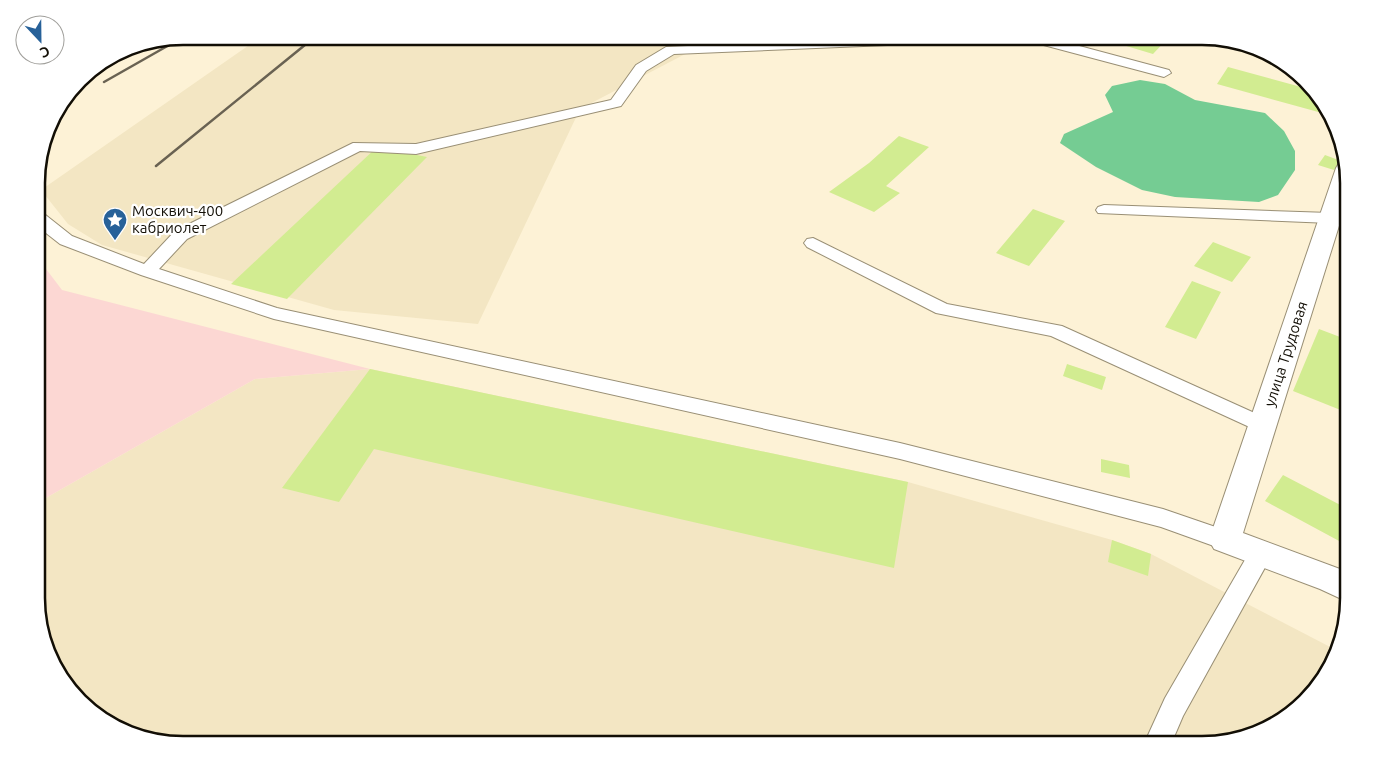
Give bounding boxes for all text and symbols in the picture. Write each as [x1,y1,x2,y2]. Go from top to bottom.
north arrow [15,15,65,65]
text: С [38,43,52,61]
place label: Москвич-400 кабриолет [132,202,223,236]
place icon: Москвич-400 кабриолет [102,207,128,241]
street label: улица Трудовая [1260,299,1311,409]

